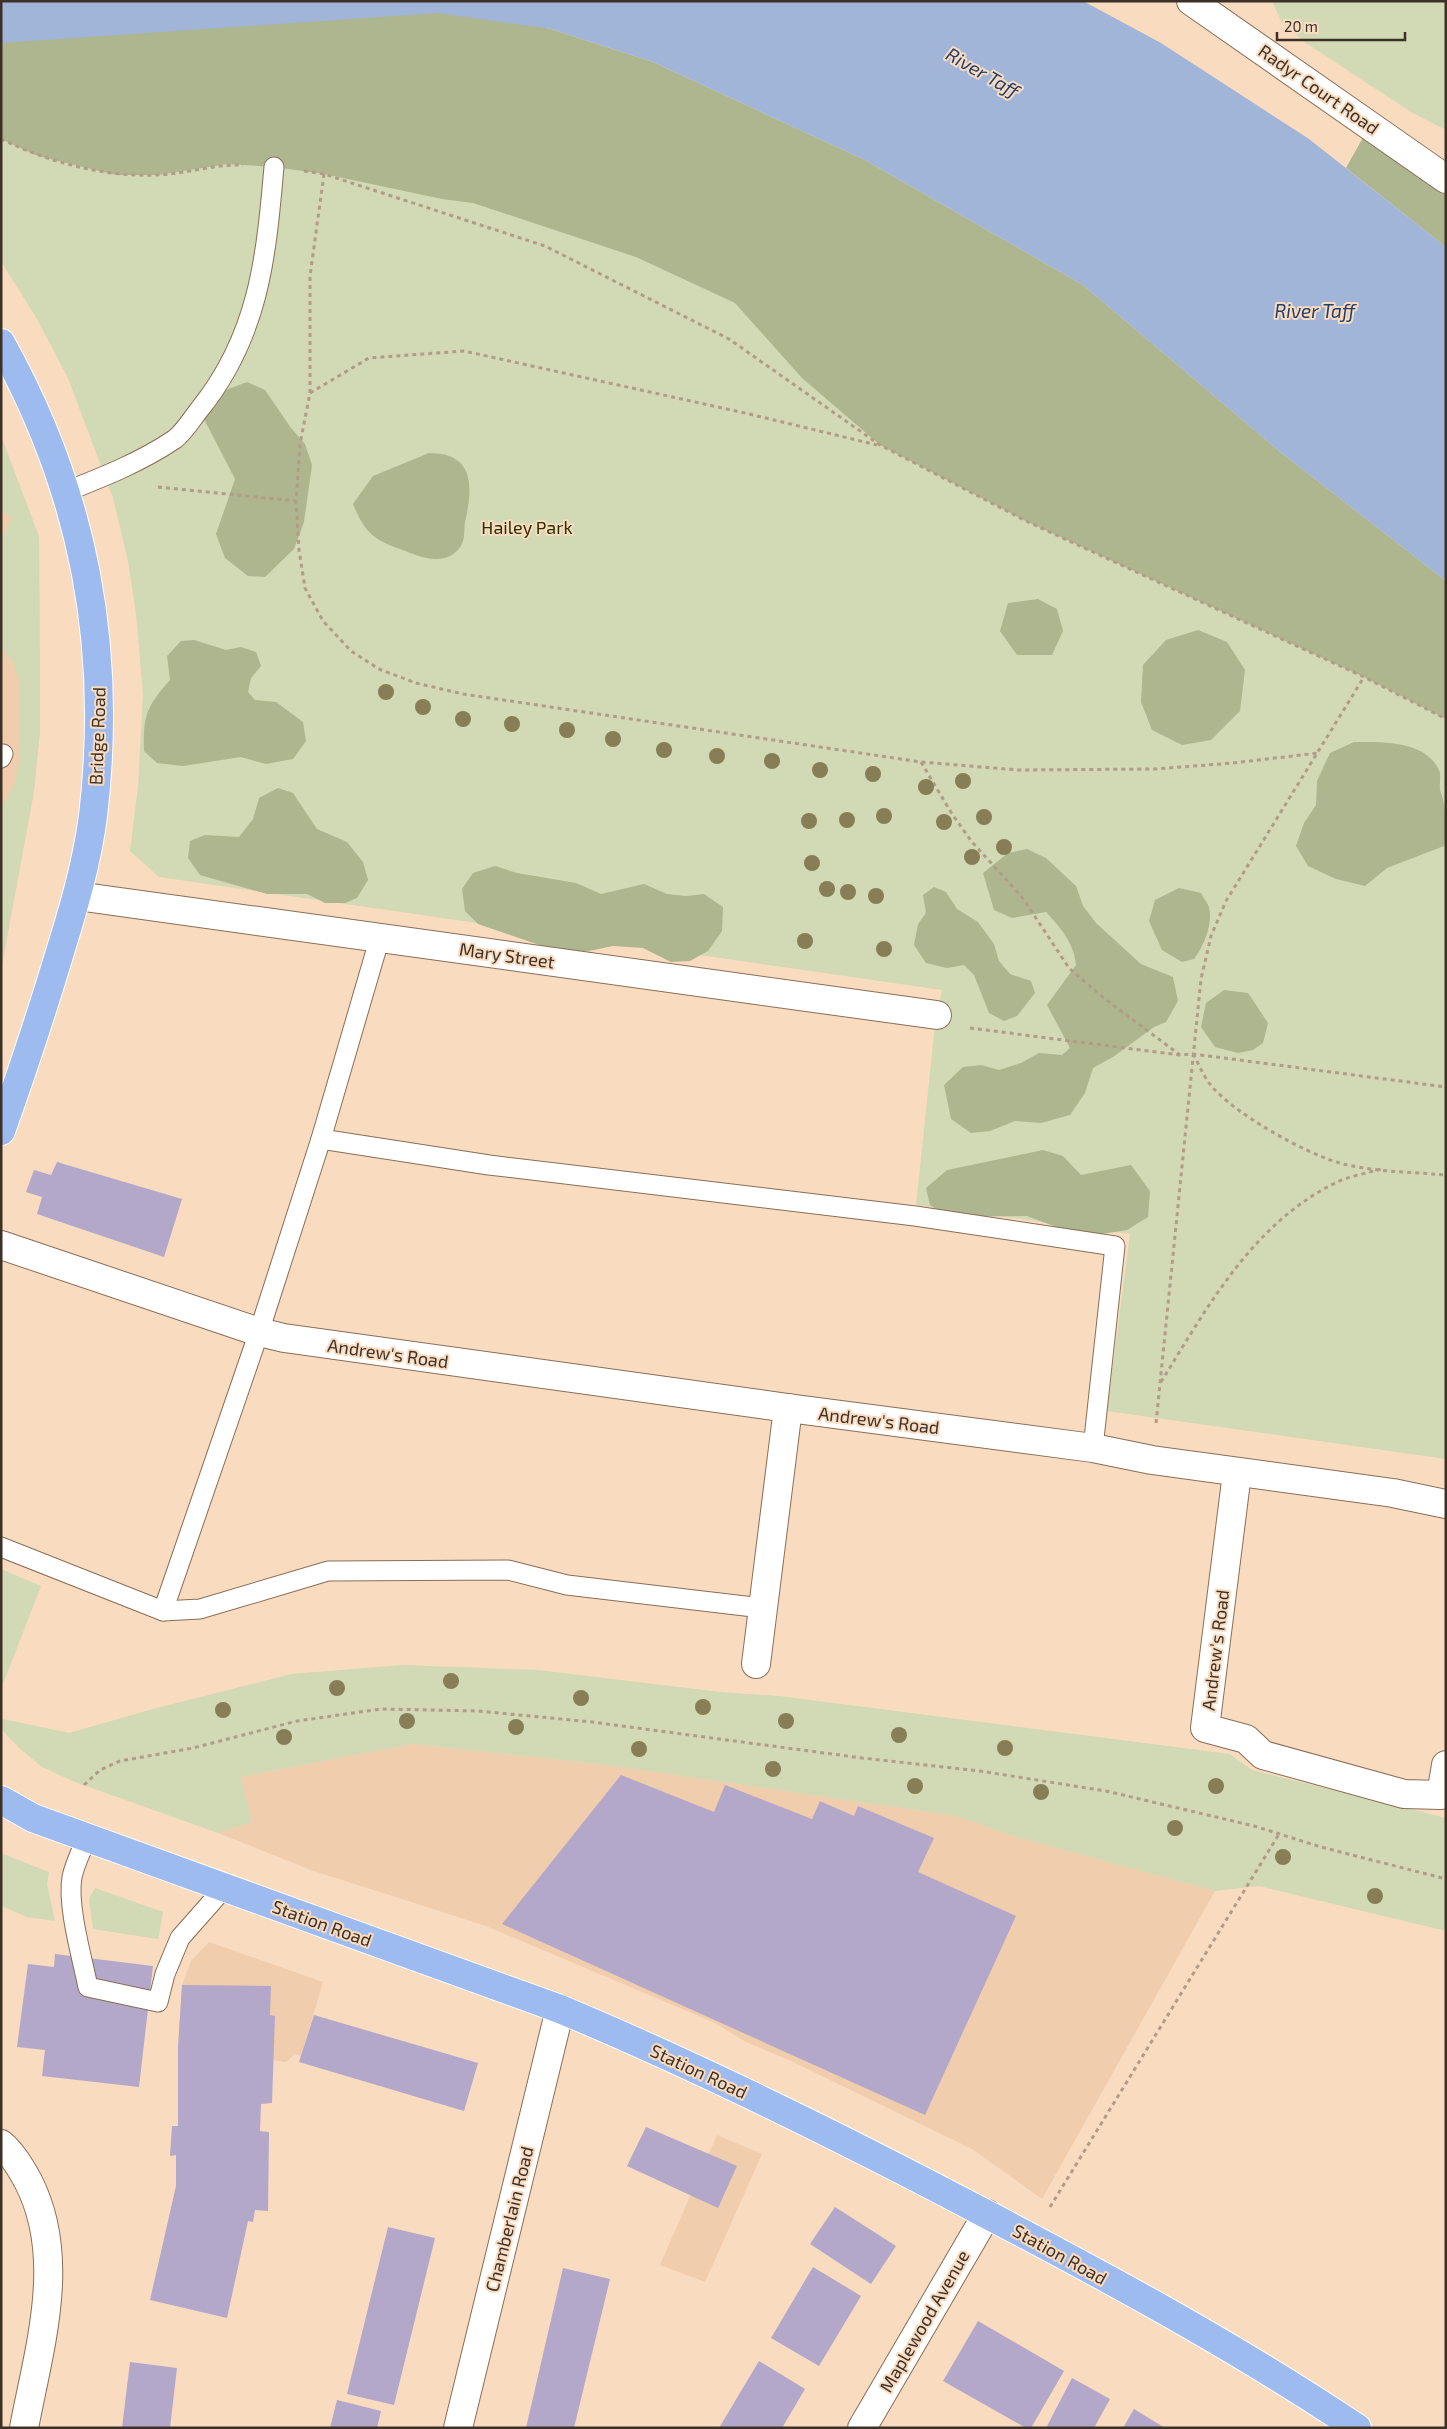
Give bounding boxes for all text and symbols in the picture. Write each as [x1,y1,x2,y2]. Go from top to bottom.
scale bar [1277,10,1404,42]
text: 20 m [1284,17,1318,35]
street label: Radyr Court Road [1255,39,1383,139]
water label: River Taff [942,42,1025,103]
water label: River Taff [1275,299,1357,322]
park label: Hailey Park [481,516,573,538]
street label: Bridge Road [84,687,110,785]
street label: Mary Street [458,937,556,973]
street label: Andrew's Road [326,1334,450,1372]
street label: Andrew's Road [817,1402,941,1438]
street label: Andrew's Road [1197,1588,1233,1712]
street label: Station Road [269,1895,375,1951]
street label: Station Road [647,2039,751,2103]
street label: Chamberlain Road [480,2144,538,2294]
street label: Station Road [1009,2219,1111,2289]
street label: Maplewood Avenue [874,2246,974,2396]

